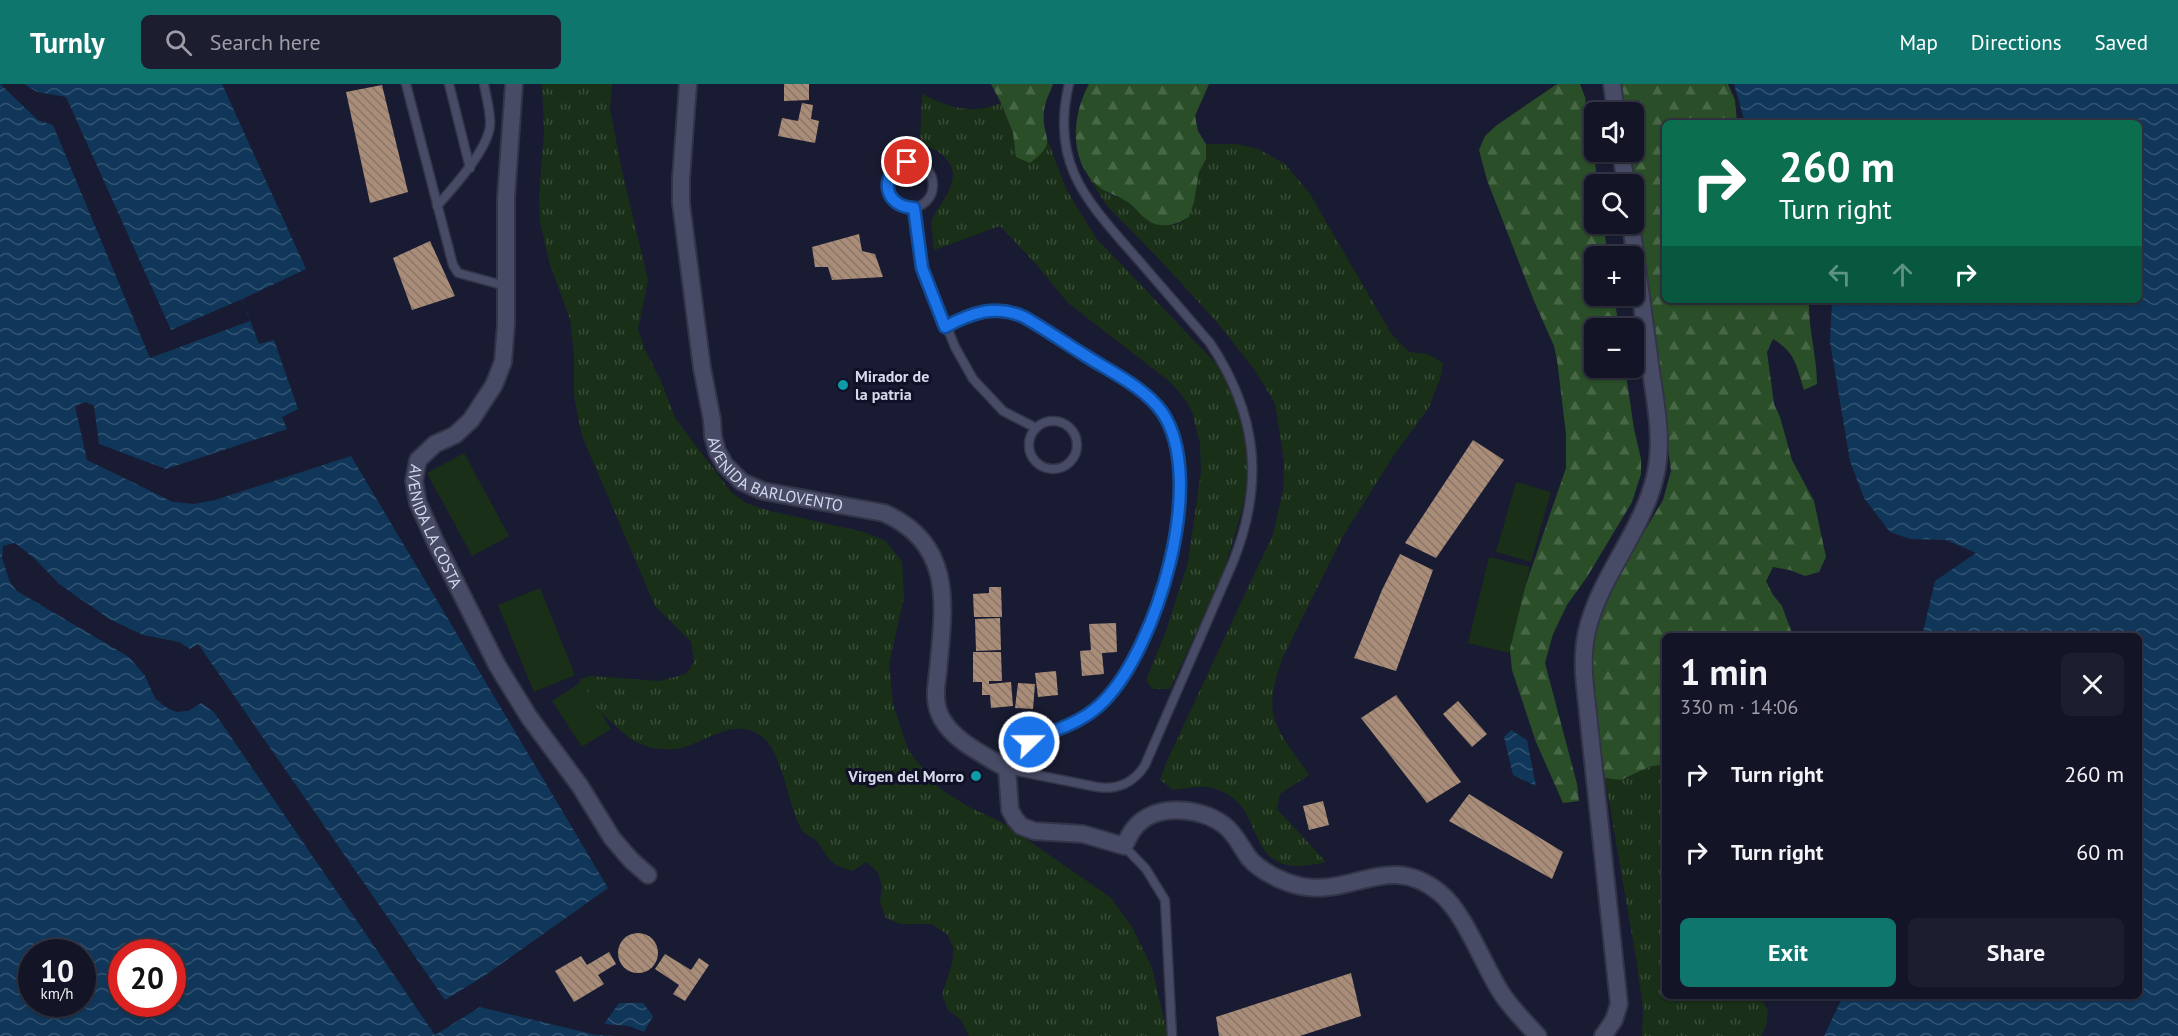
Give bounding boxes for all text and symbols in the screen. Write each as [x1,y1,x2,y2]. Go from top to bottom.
search box [141,15,561,69]
text: Turnly [30,24,105,61]
icon: search [162,26,195,59]
text: Search here [210,28,321,56]
text: Map [1899,29,1938,56]
text: Directions [1971,29,2062,56]
text: Saved [2095,29,2148,56]
map controls [1584,102,1644,378]
button: sound [1584,102,1644,162]
pin [881,136,932,187]
text: 260 m [1779,139,1895,194]
icon: right [1680,144,1758,222]
icon: arrive [890,145,923,178]
button: search [1584,174,1644,234]
text: Turn right [1779,192,1892,226]
button: + [1584,246,1644,306]
icon: left [1823,258,1856,291]
icon: ahead [1886,258,1919,291]
icon: right [1949,258,1982,291]
button: − [1584,318,1644,378]
place label: Mirador de la patria [855,366,929,404]
marker: Mirador de la patria [836,378,850,392]
street label: AVENIDA BARLOVENTO [704,435,845,515]
street label: AVENIDA LA COSTA [404,463,467,592]
text: 1 min [1680,648,1768,695]
button: close [2061,653,2124,716]
text: 330 m · 14:06 [1680,694,1798,720]
position arrow [997,710,1061,774]
icon: right [1680,758,1713,791]
text: Turn right [1731,760,1823,788]
text: 260 m [2064,760,2124,788]
place label: Virgen del Morro [847,766,964,786]
marker: Virgen del Morro [969,769,983,783]
icon: right [1680,836,1713,869]
text: Turn right [1731,838,1823,866]
text: 60 m [2076,838,2124,866]
button: Exit [1680,918,1896,987]
button: Share [1908,918,2124,987]
speed limit sign: 20 [108,939,186,1017]
text: 10 [40,951,74,990]
text: km/h [41,984,73,1003]

